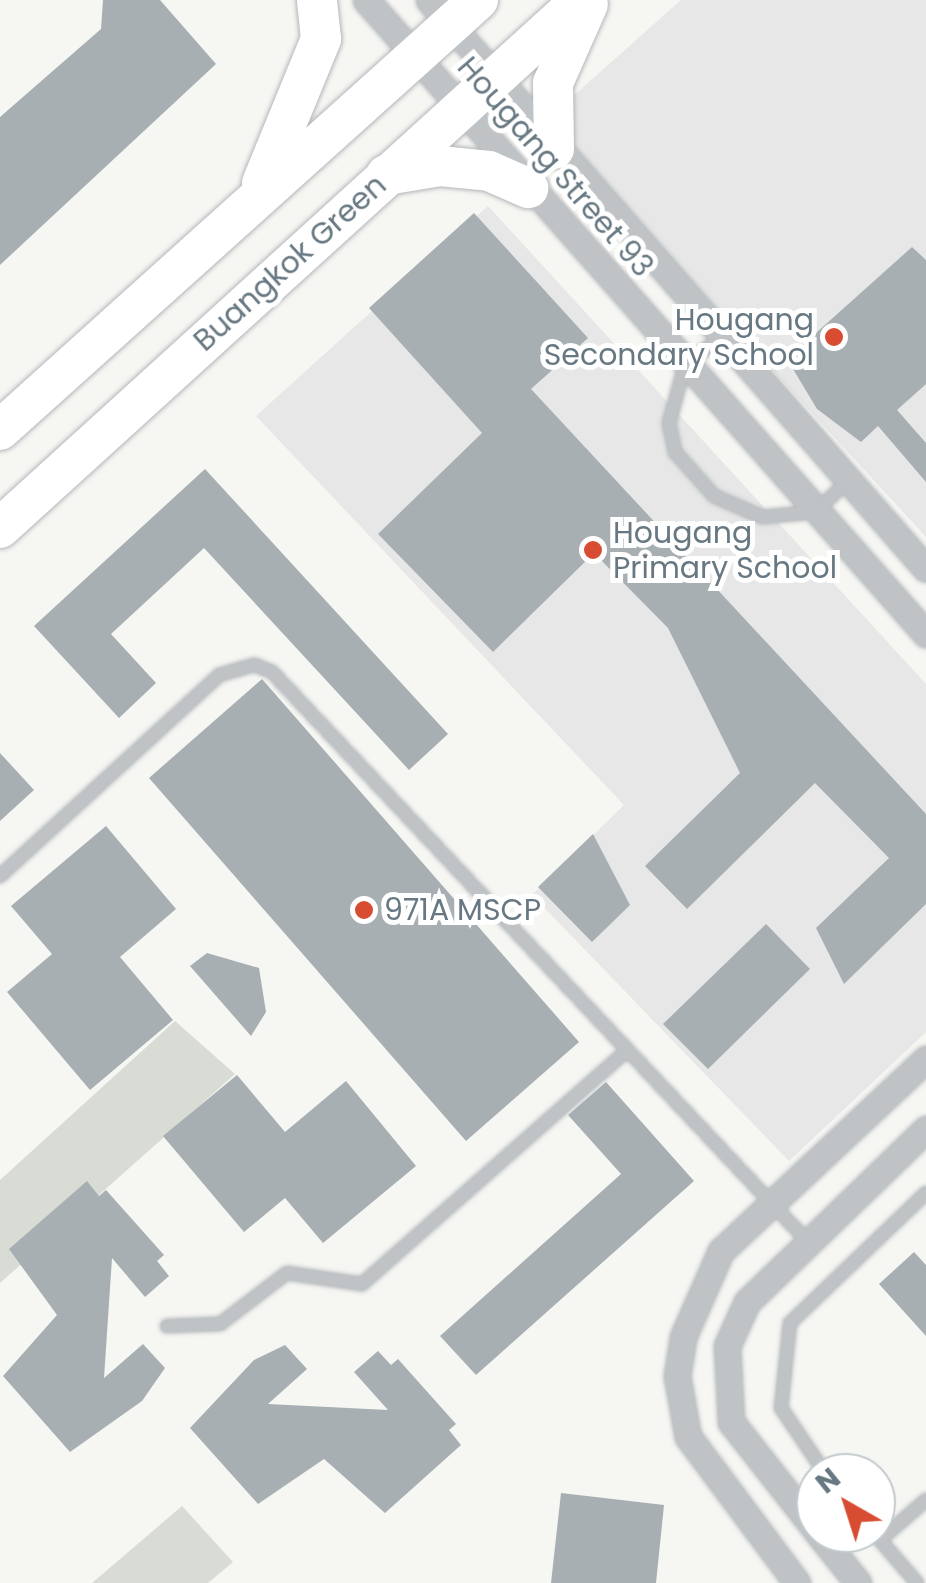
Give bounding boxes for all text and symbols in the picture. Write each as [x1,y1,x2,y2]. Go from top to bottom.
street label: Hougang Street 93 [450,50,660,284]
street label: Buangkok Green [186,167,394,359]
place label: Hougang Secondary School [544,302,814,372]
marker: Hougang Secondary School [823,326,845,348]
place label: Hougang Primary School [613,515,837,586]
marker: Hougang Primary School [582,539,604,561]
place label: 971A MSCP [384,892,541,928]
marker: 971A MSCP [353,899,375,921]
north arrow [796,1453,896,1553]
text: N [808,1459,849,1503]

